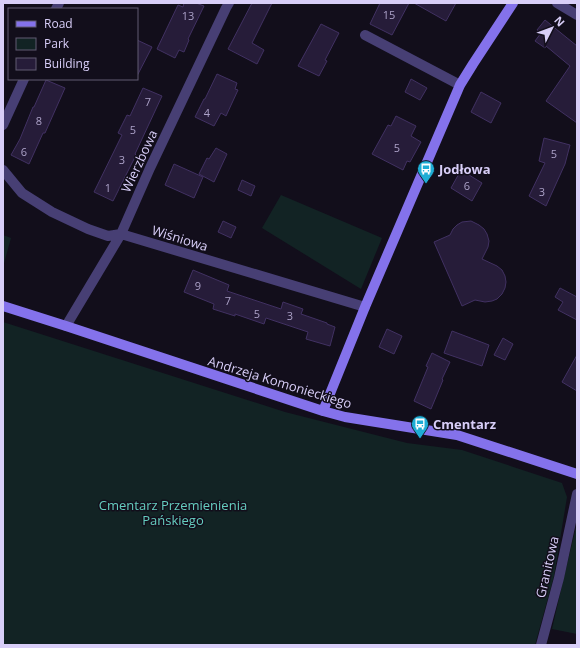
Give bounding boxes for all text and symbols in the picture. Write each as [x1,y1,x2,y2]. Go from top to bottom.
house number: 15 [383,7,395,22]
legend [8,8,138,80]
house number: 13 [182,8,194,23]
north arrow [532,8,572,48]
text: N [551,13,568,29]
text: Road [44,15,73,32]
text: Park [44,35,70,52]
text: Building [44,55,90,72]
house number: 7 [145,94,151,109]
house number: 4 [204,105,211,120]
house number: 8 [36,113,42,128]
house number: 5 [130,122,136,137]
street label: Wierzbowa [117,127,161,195]
house number: 5 [394,140,400,155]
house number: 6 [21,144,27,159]
house number: 5 [551,146,557,161]
house number: 3 [119,152,125,167]
bus stop icon: Jodłowa [416,159,436,184]
place label: Jodłowa [438,160,491,178]
house number: 6 [464,178,470,193]
house number: 1 [105,180,111,195]
house number: 3 [539,184,545,199]
street label: Wiśniowa [150,221,210,255]
house number: 9 [195,278,201,293]
house number: 7 [225,293,231,308]
house number: 5 [254,306,260,321]
house number: 3 [287,308,293,323]
street label: Andrzeja Komonieckiego [206,352,354,413]
bus stop icon: Cmentarz [410,414,430,439]
place label: Cmentarz [433,415,496,433]
park label: Cmentarz Przemienienia Pańskiego [99,496,247,529]
street label: Granitowa [531,534,563,600]

